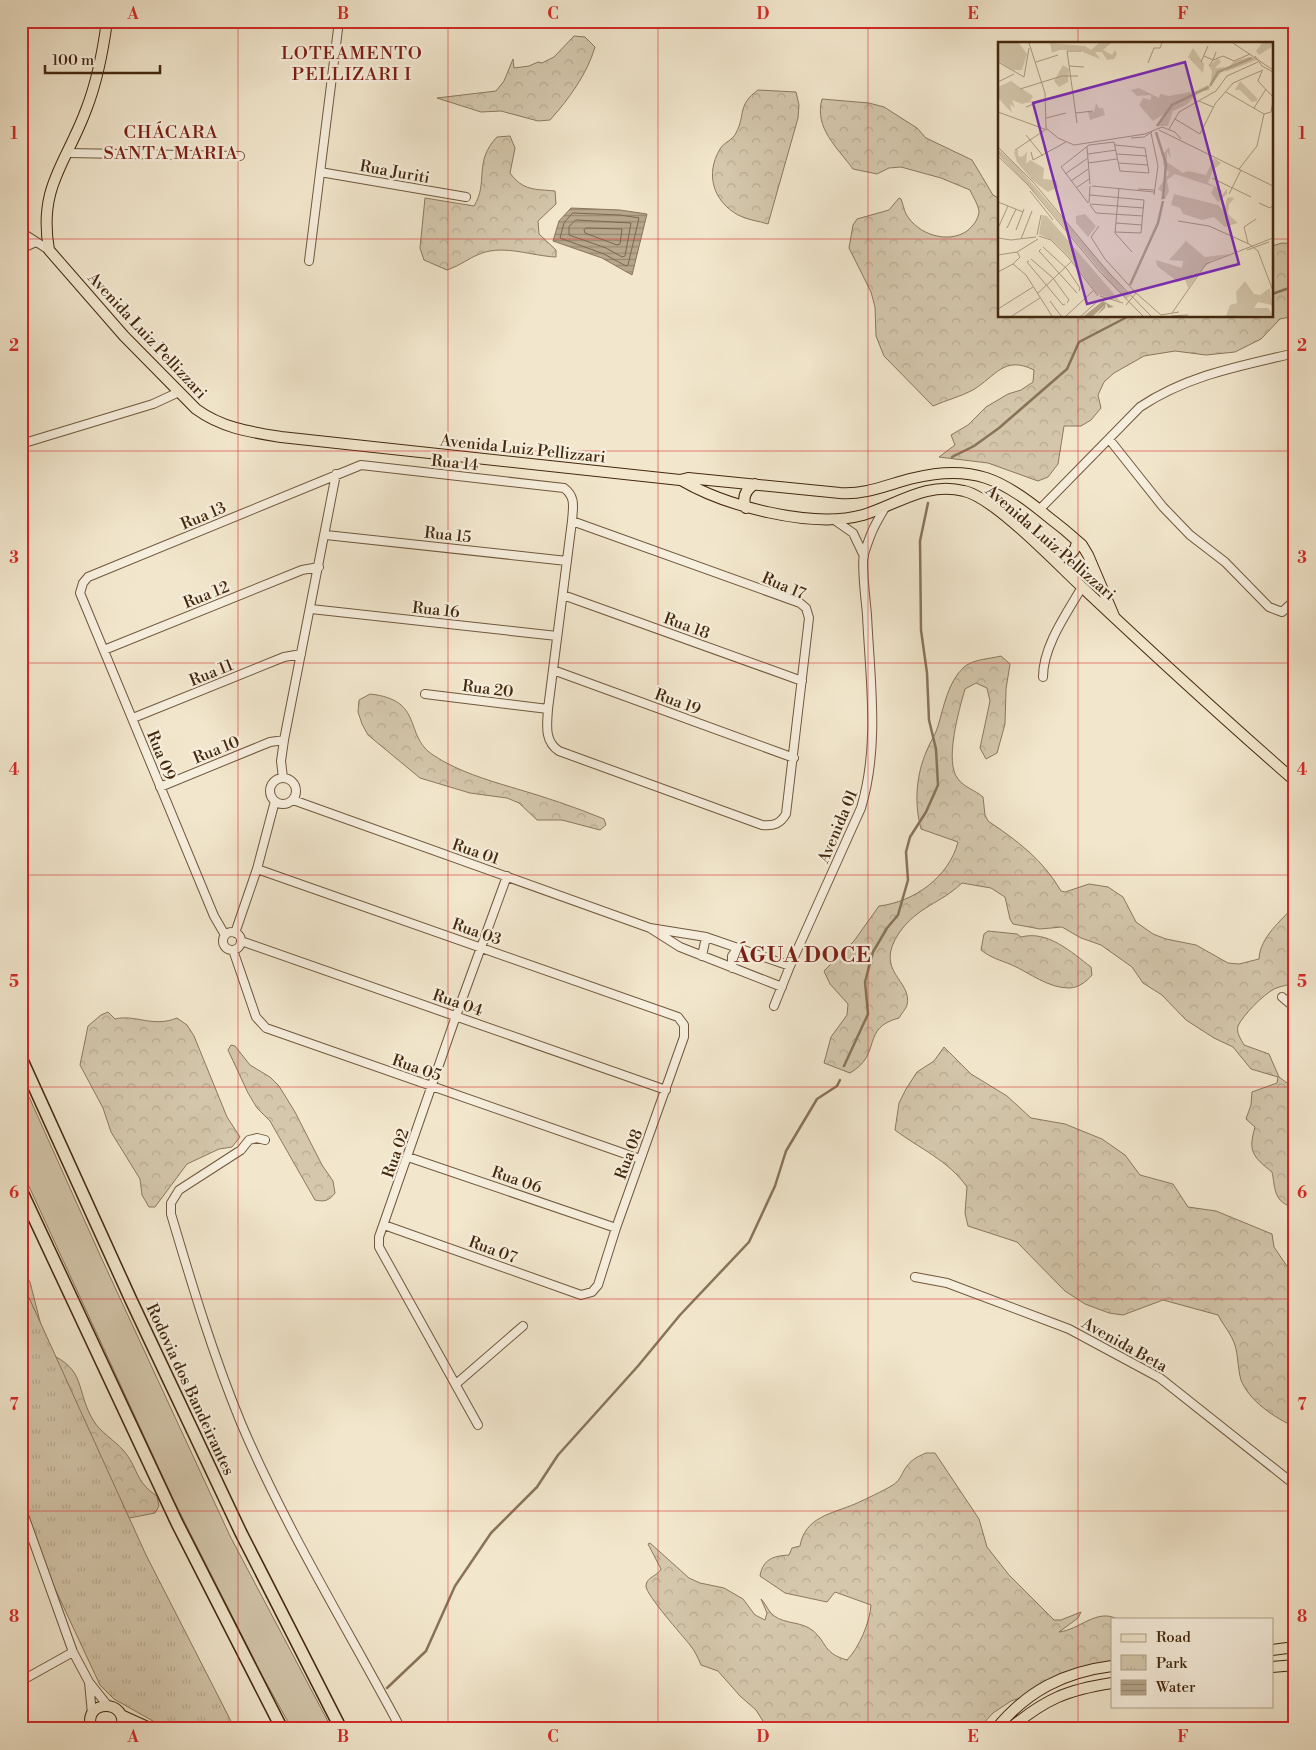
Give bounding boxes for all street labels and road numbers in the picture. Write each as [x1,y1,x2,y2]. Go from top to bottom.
street label: Rua Juriti [358,156,431,188]
street label: Avenida Luiz Pellizzari [83,267,211,403]
street label: Avenida Luiz Pellizzari [438,430,606,468]
street label: Rua 14 [430,451,480,475]
street label: Avenida Luiz Pellizzari [980,480,1120,605]
street label: Rua 13 [178,497,229,534]
street label: Rua 15 [423,523,473,547]
street label: Rua 17 [759,568,809,604]
street label: Rua 12 [180,577,232,613]
street label: Rua 16 [411,598,461,622]
street label: Rua 18 [661,608,713,644]
street label: Rua 11 [186,655,236,691]
street label: Rua 20 [461,676,515,702]
street label: Rua 19 [652,684,704,720]
street label: Rua 09 [142,728,180,783]
street label: Rua 10 [190,732,243,768]
street label: Avenida 01 [813,786,862,867]
street label: Rua 01 [449,835,502,869]
street label: Rua 03 [449,914,504,950]
street label: Rua 04 [430,985,486,1021]
street label: Rua 05 [389,1050,444,1086]
street label: Rua 02 [378,1126,414,1181]
street label: Rua 08 [611,1126,647,1182]
street label: Rua 06 [489,1162,545,1198]
street label: Rua 07 [466,1232,520,1268]
street label: Rodovia dos Bandeirantes [141,1300,239,1478]
street label: Avenida Beta [1077,1313,1172,1377]

